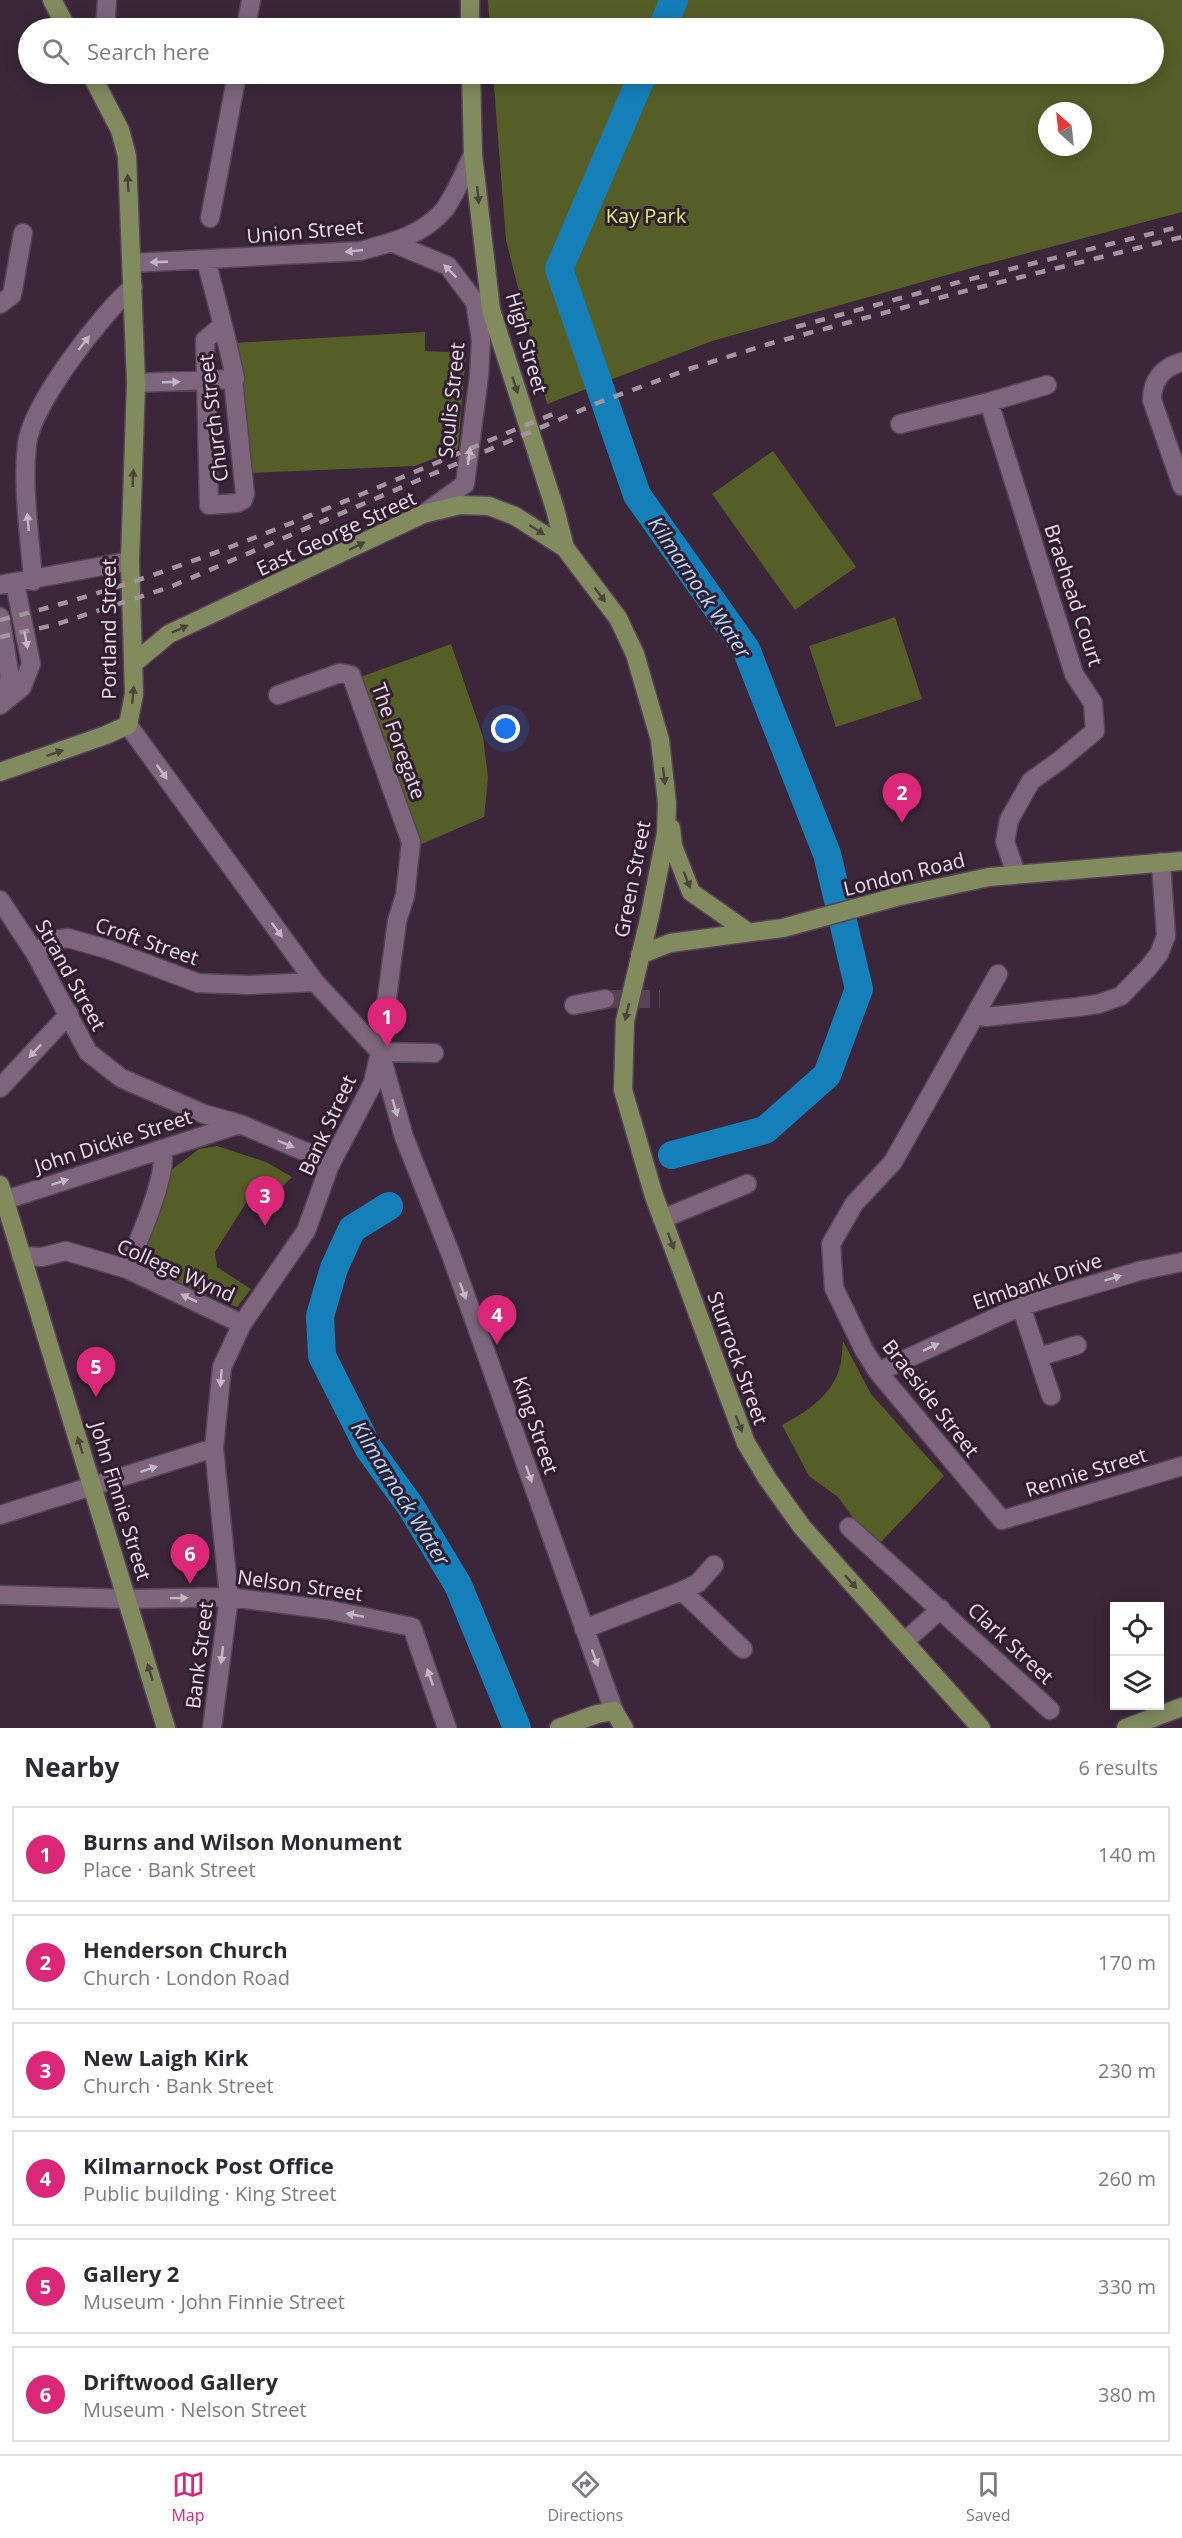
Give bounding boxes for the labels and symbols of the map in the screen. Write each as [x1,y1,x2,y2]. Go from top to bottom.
north arrow [1038,102,1092,156]
one-way arrow [124,174,133,193]
one-way arrow [473,185,483,204]
park label: Kay Park [606,202,687,229]
street label: Union Street [245,212,365,250]
one-way arrow [344,246,363,256]
one-way arrow [150,257,169,266]
one-way arrow [443,264,457,279]
street label: High Street [500,289,554,397]
one-way arrow [77,335,90,351]
street label: Soulis Street [432,341,470,459]
street label: Church Street [192,353,234,483]
one-way arrow [511,376,520,394]
one-way arrow [161,377,180,386]
one-way arrow [464,446,473,465]
one-way arrow [128,468,138,487]
street label: East George Street [252,484,420,582]
water label: Kilmarnock Water [642,511,758,664]
one-way arrow [24,513,33,532]
street label: Braehead Court [1038,521,1110,669]
one-way arrow [529,525,545,536]
one-way arrow [348,542,365,551]
street label: Portland Street [95,558,122,700]
one-way arrow [594,587,607,603]
one-way arrow [171,624,189,634]
one-way arrow [22,631,31,650]
street label: The Foregate [365,679,433,803]
one-way arrow [128,685,138,704]
your location [491,714,520,743]
one-way arrow [46,748,64,757]
one-way arrow [156,764,168,780]
one-way arrow [659,767,669,786]
pin: 2 [882,774,922,823]
street label: Green Street [607,818,657,940]
street label: London Road [840,846,968,902]
one-way arrow [682,871,692,889]
street label: Croft Street [92,911,202,971]
street label: Strand Street [29,915,113,1035]
one-way arrow [271,921,283,937]
pin: 1 [368,998,406,1047]
one-way arrow [622,1003,631,1022]
one-way arrow [28,1044,42,1058]
street label: Bank Street [292,1070,362,1180]
one-way arrow [391,1099,401,1117]
street label: John Dickie Street [29,1103,195,1180]
one-way arrow [277,1139,294,1148]
pin: 3 [246,1176,284,1226]
one-way arrow [51,1177,69,1186]
street label: College Wynd [113,1232,239,1308]
one-way arrow [666,1233,676,1251]
street label: Elmbank Drive [969,1246,1105,1316]
one-way arrow [1104,1273,1122,1282]
one-way arrow [459,1282,468,1300]
street label: Sturrock Street [701,1288,775,1428]
one-way arrow [181,1293,198,1303]
pin: 4 [478,1296,516,1345]
street label: Braeside Street [876,1334,986,1462]
one-way arrow [923,1342,940,1351]
pin: 5 [76,1348,116,1397]
one-way arrow [216,1369,226,1388]
street label: King Street [507,1373,565,1477]
water label: Kilmarnock Water [345,1415,457,1571]
one-way arrow [735,1415,744,1433]
street label: John Finnie Street [83,1417,158,1584]
one-way arrow [75,1436,85,1454]
street label: Rennie Street [1022,1441,1150,1503]
one-way arrow [140,1464,158,1473]
one-way arrow [525,1465,535,1483]
pin: 6 [170,1534,210,1584]
street label: Nelson Street [236,1563,364,1607]
one-way arrow [844,1574,857,1589]
one-way arrow [169,1593,188,1603]
street label: Clark Street [962,1596,1060,1690]
street label: Bank Street [179,1600,219,1710]
one-way arrow [345,1610,364,1619]
one-way arrow [217,1645,226,1664]
one-way arrow [590,1649,600,1667]
one-way arrow [145,1663,154,1681]
one-way arrow [424,1668,434,1686]

